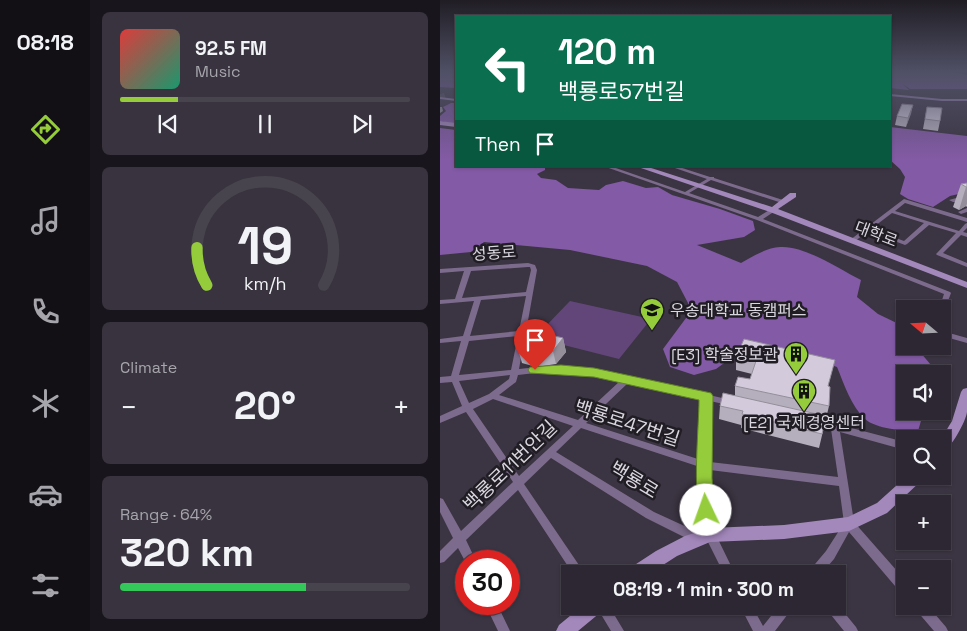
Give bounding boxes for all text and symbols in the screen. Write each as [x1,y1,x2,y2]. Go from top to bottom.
text: 08:18 [16,28,74,56]
text: 120 m [558,30,656,74]
icon: left [475,35,540,100]
text: 92.5 FM [195,36,267,61]
text: Music [195,61,241,82]
text: 백룡로57번길 [558,77,685,105]
icon: previous [154,110,182,138]
icon: pause [251,110,279,138]
icon: next [348,110,376,138]
icon: directions [28,112,63,147]
icon: arrive [531,130,559,158]
text: Then [475,132,521,157]
icon: music [28,203,63,238]
text: 19 [237,213,293,279]
street label: 대학로 [852,216,901,252]
street label: 성동로 [471,241,517,265]
text: km/h [244,272,286,295]
icon: phone [28,294,63,329]
school or university icon: 우송대학교 동캠퍼스 [639,297,665,331]
place label: 우송대학교 동캠퍼스 [670,300,807,321]
north arrow [896,300,951,355]
map controls [896,300,951,615]
pin [514,319,556,370]
icon: arrive [521,326,549,354]
building icon: [E3] 학술정보관 [783,341,809,375]
place label: [E3] 학술정보관 [671,344,778,365]
text: Climate [120,357,177,378]
button: sound [896,365,951,420]
building icon: [E2] 국제경영센터 [791,378,817,412]
text: 20° [234,382,296,430]
icon: climate [28,386,63,421]
text: − [120,389,137,425]
text: + [393,389,410,425]
street label: 백룡로47번길 [571,394,683,452]
place label: [E2] 국제경영센터 [743,412,865,433]
street label: 백룡로11번안길 [458,415,562,517]
button: search [896,430,951,485]
street label: 백룡로 [605,456,663,504]
icon: car [28,477,63,512]
position arrow [679,483,731,535]
button: + [896,495,951,550]
text: Range · 64% [120,504,212,525]
text: 320 km [120,529,254,577]
speed limit sign: 30 [455,550,520,615]
button: − [896,560,951,615]
icon: filters [28,568,63,603]
text: 08:19 · 1 min · 300 m [613,577,794,602]

